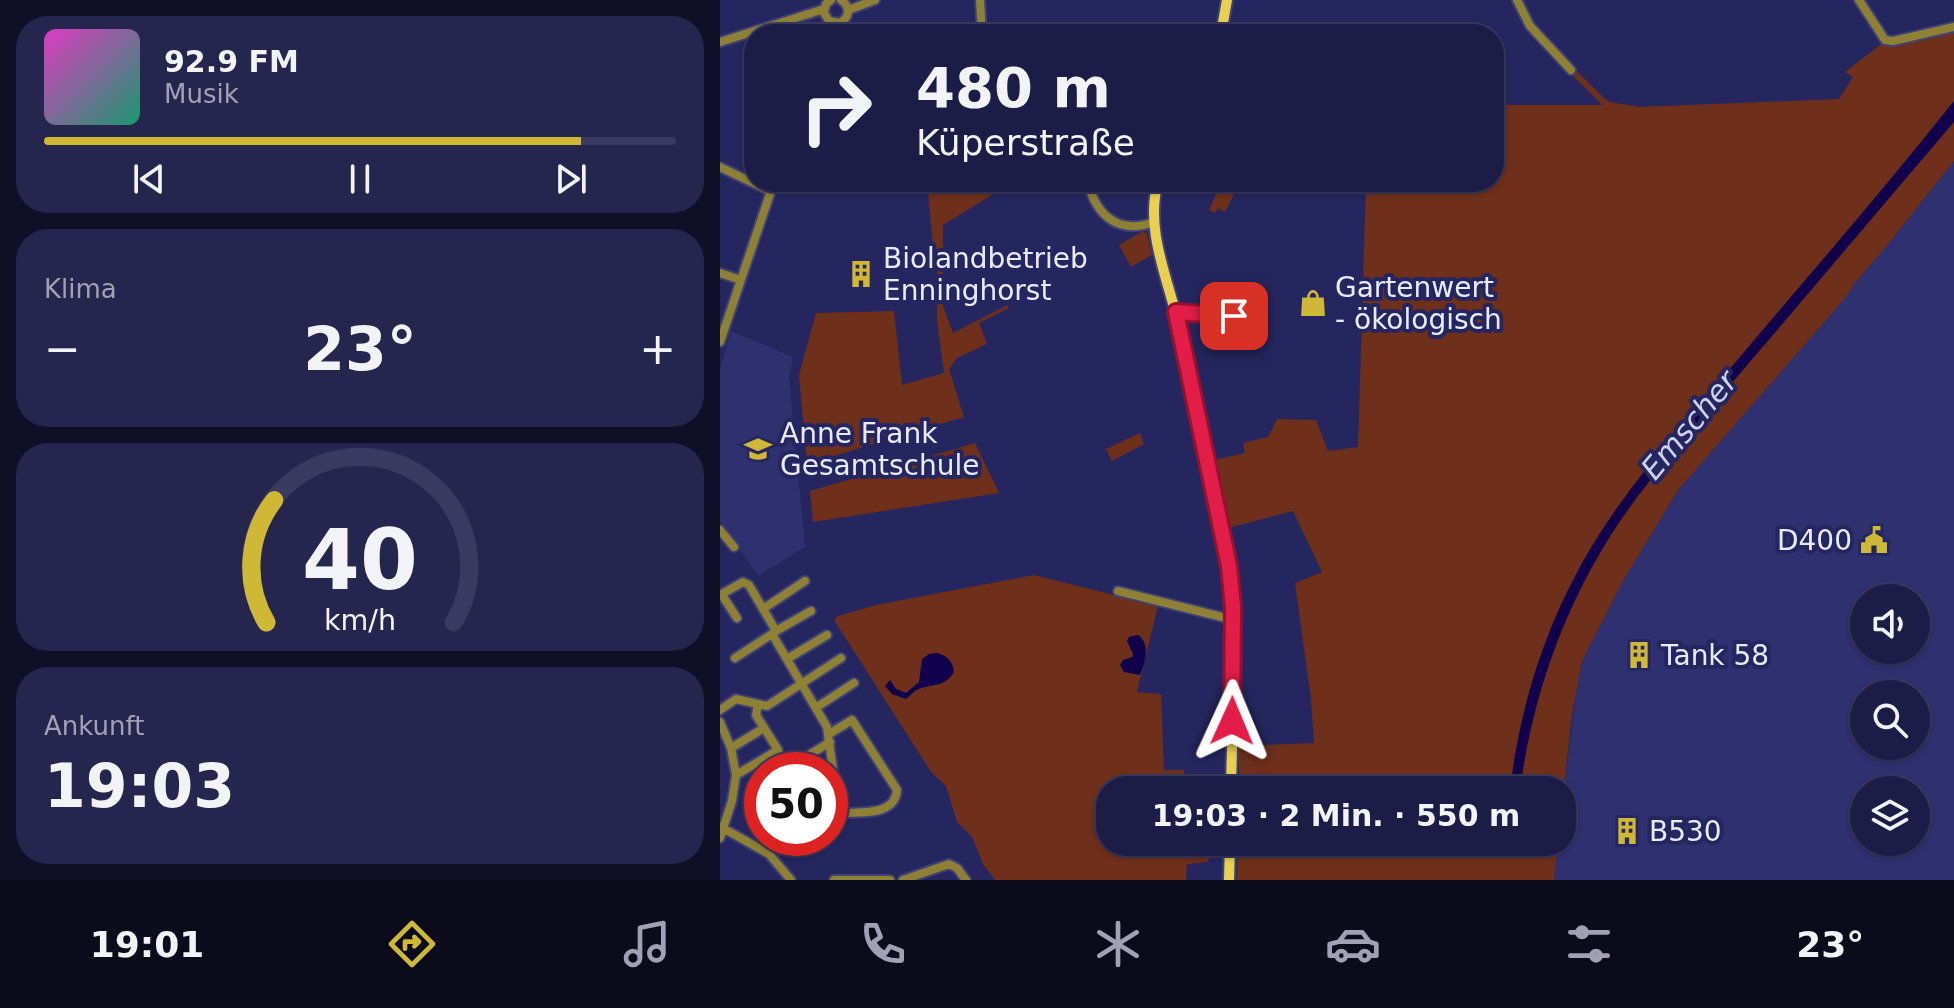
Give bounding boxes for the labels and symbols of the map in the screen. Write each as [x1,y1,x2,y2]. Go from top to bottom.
place label: Biolandbetrieb Enninghorst [883,242,1088,307]
building icon: Biolandbetrieb Enninghorst [846,259,876,289]
place label: Gartenwert - ökologisch [1335,271,1502,336]
pin [1200,282,1268,350]
shop icon: Gartenwert - ökologisch [1298,288,1328,318]
water label: Emscher [1634,363,1745,486]
place label: Anne Frank Gesamtschule [780,417,979,482]
school or university icon: Anne Frank Gesamtschule [743,434,773,464]
place label: D400 [1777,524,1852,557]
public building icon: D400 [1859,525,1889,555]
place label: Tank 58 [1660,639,1769,672]
building icon: Tank 58 [1624,640,1654,670]
position arrow [1190,679,1274,763]
speed limit sign: 50 [744,752,848,856]
place label: B530 [1649,815,1722,848]
building icon: B530 [1612,816,1642,846]

